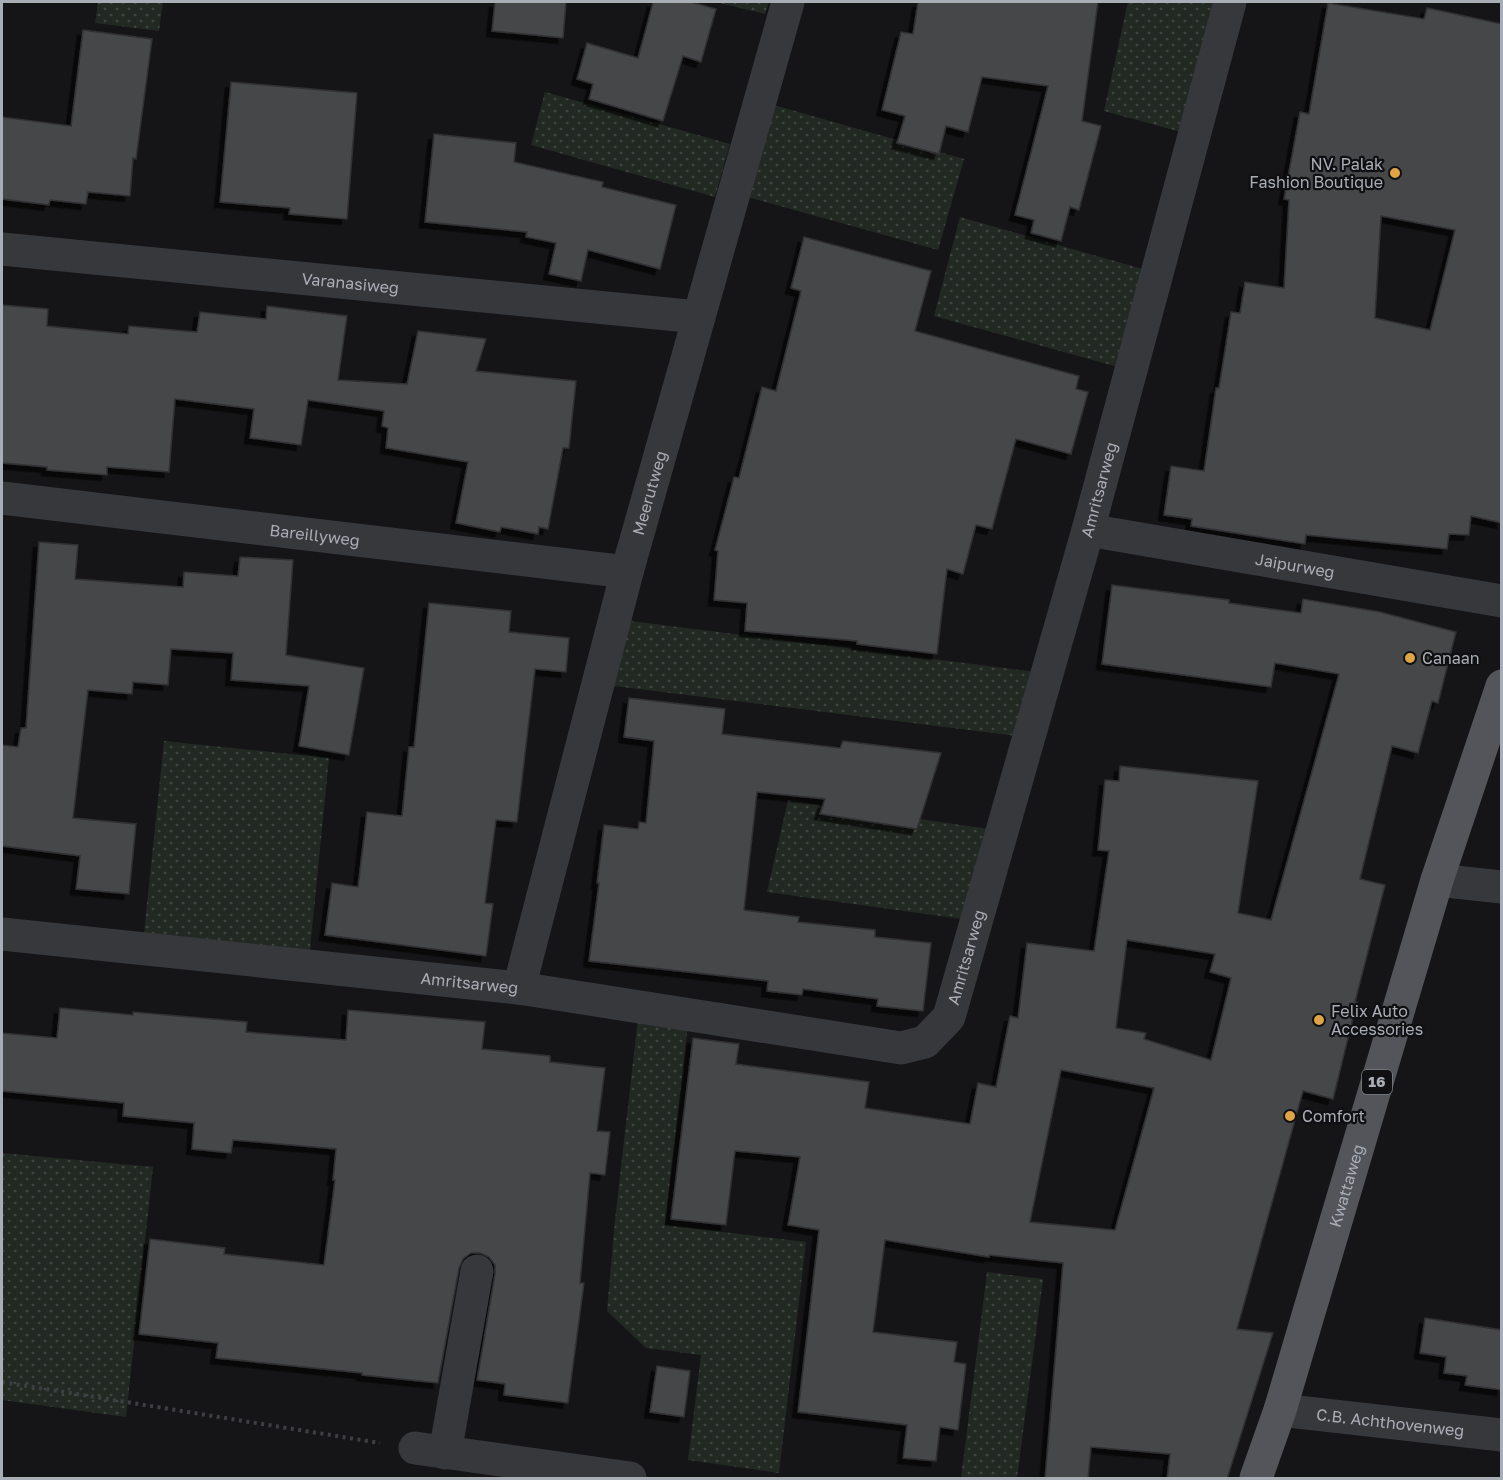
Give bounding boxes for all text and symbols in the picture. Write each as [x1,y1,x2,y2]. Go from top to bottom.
place label: NV. Palak Fashion Boutique [1249,154,1383,192]
marker: NV. Palak Fashion Boutique [1388,166,1402,180]
street label: Varanasiweg [301,268,400,298]
street label: Amritsarweg [1076,440,1121,540]
street label: Meerutweg [628,448,671,537]
street label: Bareillyweg [269,520,361,550]
street label: Jaipurweg [1254,549,1336,582]
place label: Canaan [1422,648,1480,668]
marker: Canaan [1403,651,1417,665]
street label: Amritsarweg [943,907,989,1007]
street label: Amritsarweg [420,968,519,998]
place label: Felix Auto Accessories [1331,1001,1423,1039]
marker: Felix Auto Accessories [1312,1013,1326,1027]
road number: 16 [1362,1070,1392,1094]
place label: Comfort [1302,1106,1365,1126]
marker: Comfort [1283,1109,1297,1123]
street label: Kwattaweg [1325,1142,1368,1230]
street label: C.B. Achthovenweg [1315,1404,1465,1441]

